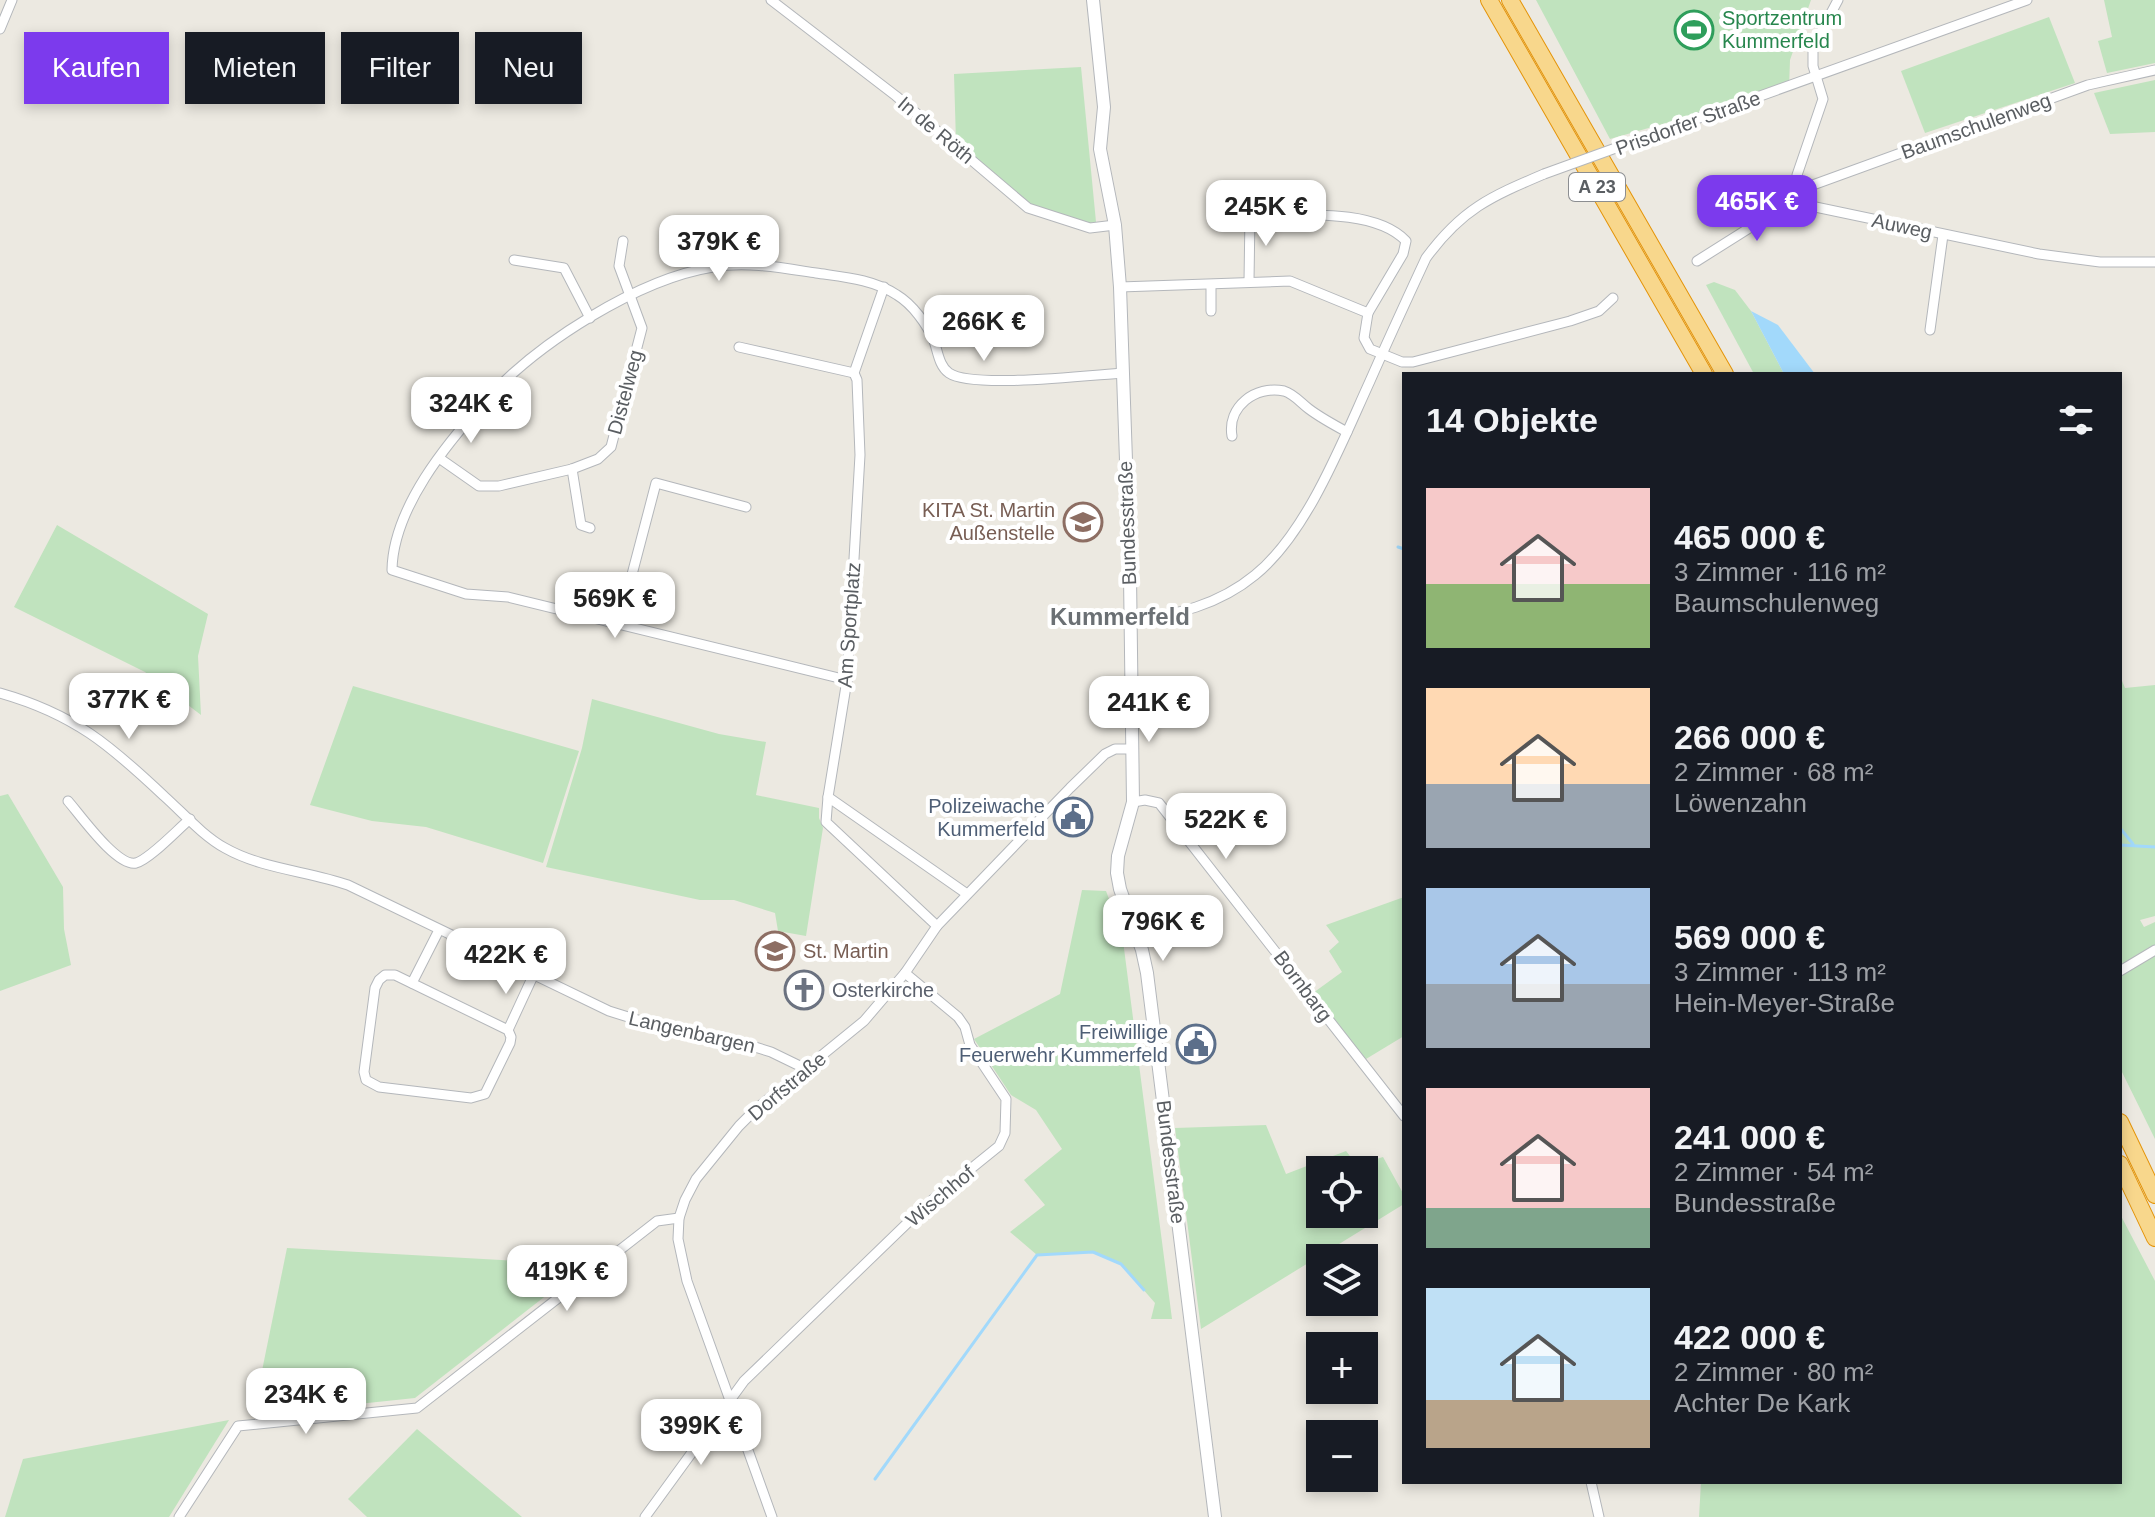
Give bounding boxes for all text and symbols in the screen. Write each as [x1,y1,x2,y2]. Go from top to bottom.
place label: Sportzentrum Kummerfeld [1722,7,1842,52]
sports icon: Sportzentrum Kummerfeld [1673,9,1715,51]
chip: Kaufen [24,32,169,104]
chip: Mieten [185,32,325,104]
chip: Filter [341,32,459,104]
chip: Neu [475,32,582,104]
street label: Prisdorfer Straße [1613,87,1763,159]
street label: Baumschulenweg [1898,89,2054,163]
street label: In de Röth [894,92,978,168]
road number: A 23 [1569,173,1625,201]
pin: 465K € [1692,175,1822,243]
pin: 245K € [1201,180,1331,248]
text: 465K € [1715,186,1799,216]
text: 245K € [1224,191,1308,221]
street label: Auweg [1870,209,1934,243]
pin: 379K € [654,215,784,283]
text: 379K € [677,226,761,256]
pin: 266K € [919,295,1049,363]
text: 266K € [942,306,1026,336]
street label: Distelweg [603,347,647,437]
pin: 324K € [406,377,536,445]
text: 324K € [429,388,513,418]
icon: filters [2054,398,2098,442]
text: 14 Objekte [1426,401,1598,439]
street label: Bundesstraße [1114,460,1140,586]
place label: KITA St. Martin Außenstelle [922,499,1055,544]
school or university icon: KITA St. Martin Außenstelle [1062,501,1104,543]
text: 465 000 € [1674,518,1825,556]
icon: home [1490,520,1586,616]
text: 3 Zimmer · 116 m² [1674,557,1886,587]
street label: Am Sportplatz [834,562,864,688]
pin: 569K € [550,572,680,640]
text: 569K € [573,583,657,613]
text: Baumschulenweg [1674,588,1879,618]
district label: Kummerfeld [1050,603,1190,630]
pin: 377K € [64,673,194,741]
pin: 241K € [1084,676,1214,744]
text: 377K € [87,684,171,714]
text: 241K € [1107,687,1191,717]
text: 266 000 € [1674,718,1825,756]
icon: home [1490,720,1586,816]
text: 2 Zimmer · 68 m² [1674,757,1873,787]
text: Löwenzahn [1674,788,1807,818]
pin: 522K € [1161,793,1291,861]
place label: Polizeiwache Kummerfeld [928,795,1045,840]
public building icon: Polizeiwache Kummerfeld [1052,796,1094,838]
text: 522K € [1184,804,1268,834]
pin: 796K € [1098,895,1228,963]
text: 796K € [1121,906,1205,936]
text: 569 000 € [1674,918,1825,956]
icon: home [1490,920,1586,1016]
pin: 422K € [441,928,571,996]
school or university icon: St. Martin [754,930,796,972]
text: 422K € [464,939,548,969]
place label: St. Martin [803,940,889,962]
street label: Bornbarg [1269,947,1337,1025]
text: 3 Zimmer · 113 m² [1674,957,1886,987]
church icon: Osterkirche [783,969,825,1011]
place label: Osterkirche [832,979,934,1001]
text: Hein-Meyer-Straße [1674,988,1895,1018]
street label: Langenbargen [627,1007,757,1057]
place label: Freiwillige Feuerwehr Kummerfeld [959,1021,1168,1066]
public building icon: Freiwillige Feuerwehr Kummerfeld [1175,1023,1217,1065]
street label: Dorfstraße [744,1047,830,1125]
street label: Bundesstraße [1152,1099,1190,1225]
text: 241 000 € [1674,1118,1825,1156]
icon: home [1490,1120,1586,1216]
map controls [1306,1156,1378,1492]
button: locate [1306,1156,1378,1228]
text: 2 Zimmer · 54 m² [1674,1157,1873,1187]
street label: Wischhof [901,1161,979,1231]
text: Bundesstraße [1674,1188,1836,1218]
button: layers [1306,1244,1378,1316]
pin: 419K € [502,1245,632,1313]
text: 419K € [525,1256,609,1286]
text: 422 000 € [1674,1318,1825,1356]
icon: home [1490,1320,1586,1416]
button: + [1306,1332,1378,1404]
text: 2 Zimmer · 80 m² [1674,1357,1873,1387]
pin: 234K € [241,1368,371,1436]
text: 234K € [264,1379,348,1409]
text: Achter De Kark [1674,1388,1850,1418]
pin: 399K € [636,1399,766,1467]
text: 399K € [659,1410,743,1440]
button: − [1306,1420,1378,1492]

